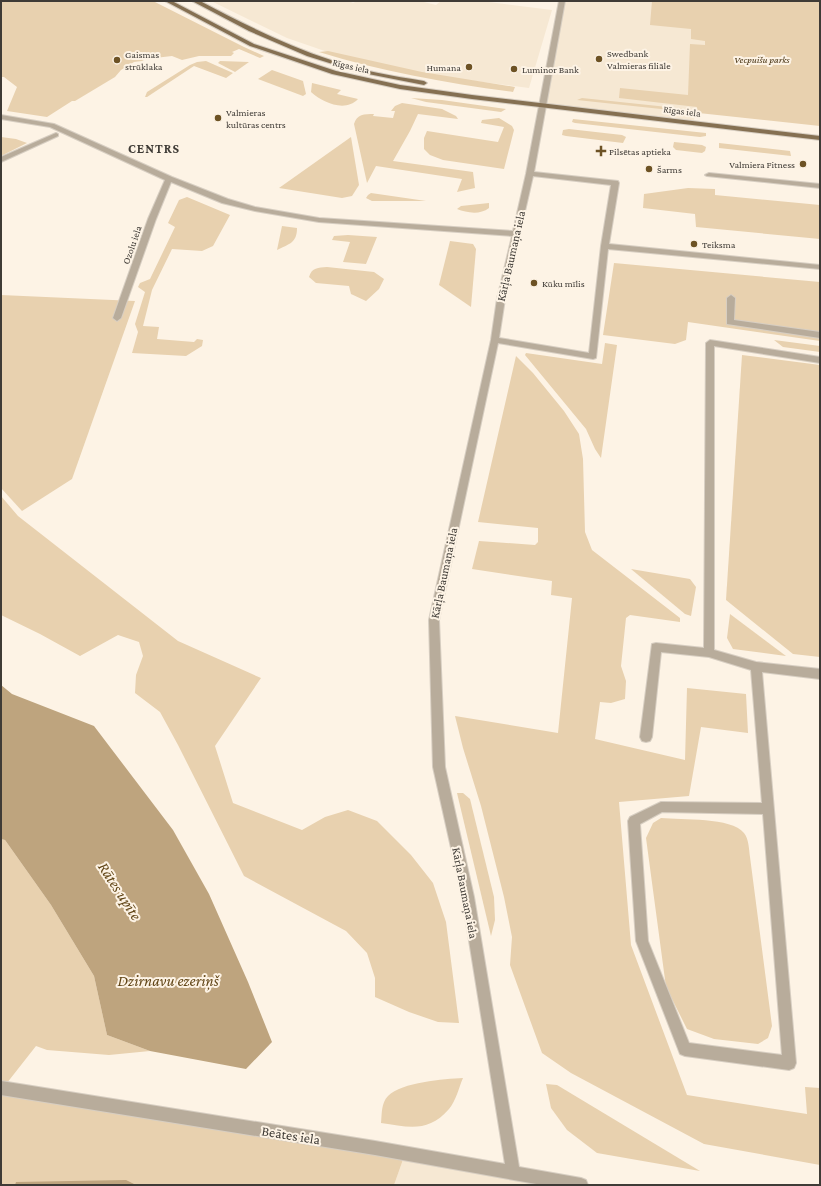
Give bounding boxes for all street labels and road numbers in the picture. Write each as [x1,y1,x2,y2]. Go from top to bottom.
street label: Rīgas iela [331,56,371,76]
street label: Rīgas iela [663,103,702,119]
street label: Kārļa Baumaņa iela [494,209,529,303]
street label: Ozolu iela [120,224,144,266]
street label: Kārļa Baumaņa iela [428,526,462,620]
street label: Kārļa Baumaņa iela [448,846,481,940]
street label: Beātes iela [261,1122,322,1148]

